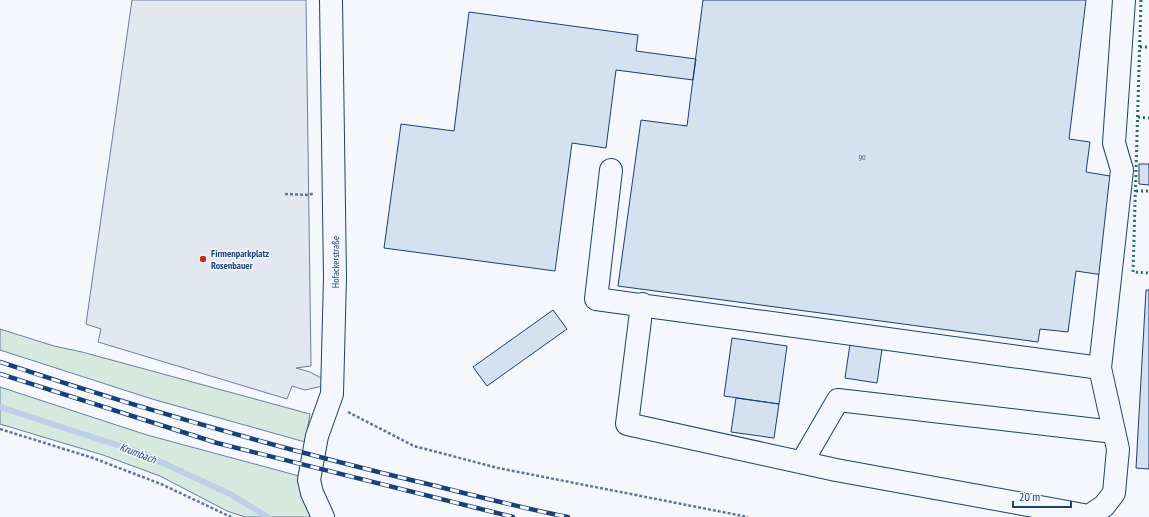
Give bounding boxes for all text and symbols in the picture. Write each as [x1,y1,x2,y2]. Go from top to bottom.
house number: 90 [858,152,866,162]
street label: Hofackerstraße [329,236,342,288]
place label: Firmenparkplatz Rosenbauer [211,247,269,272]
marker: Firmenparkplatz Rosenbauer [198,254,208,264]
water label: Krumbach [118,440,159,467]
scale bar [1013,483,1071,509]
text: 20 m [1019,489,1040,504]

